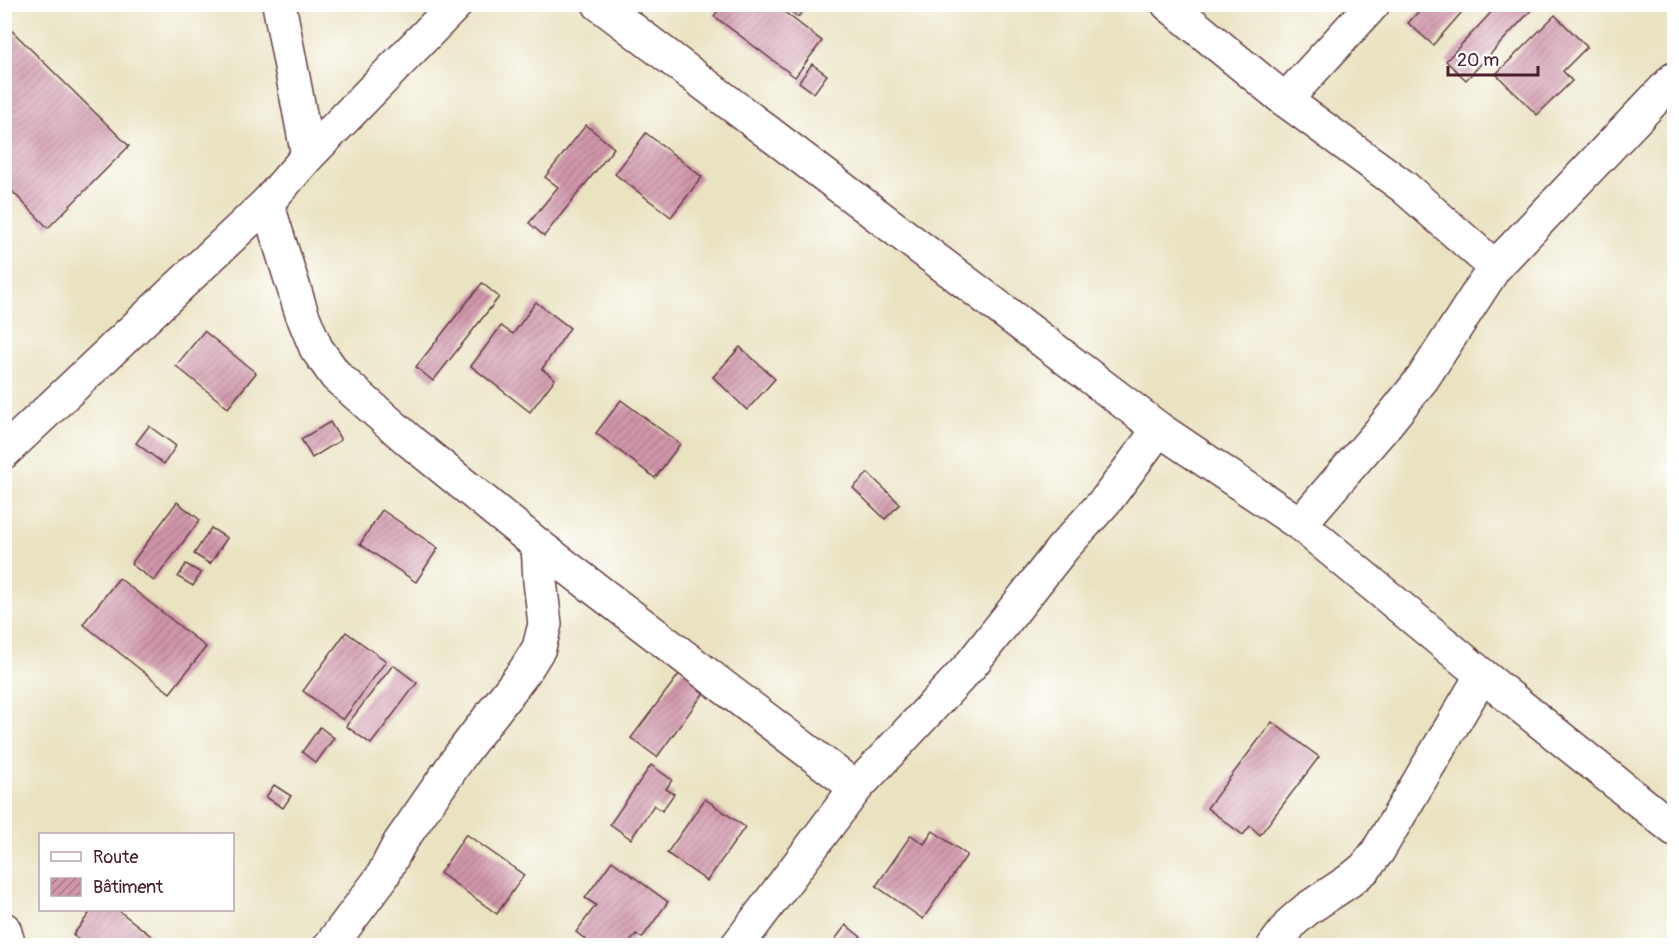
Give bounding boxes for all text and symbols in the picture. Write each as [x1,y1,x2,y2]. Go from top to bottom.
scale bar [1448,39,1538,77]
text: 20 m [1457,49,1499,72]
legend [39,833,234,911]
text: Route [93,846,138,869]
text: Bâtiment [93,876,164,899]

